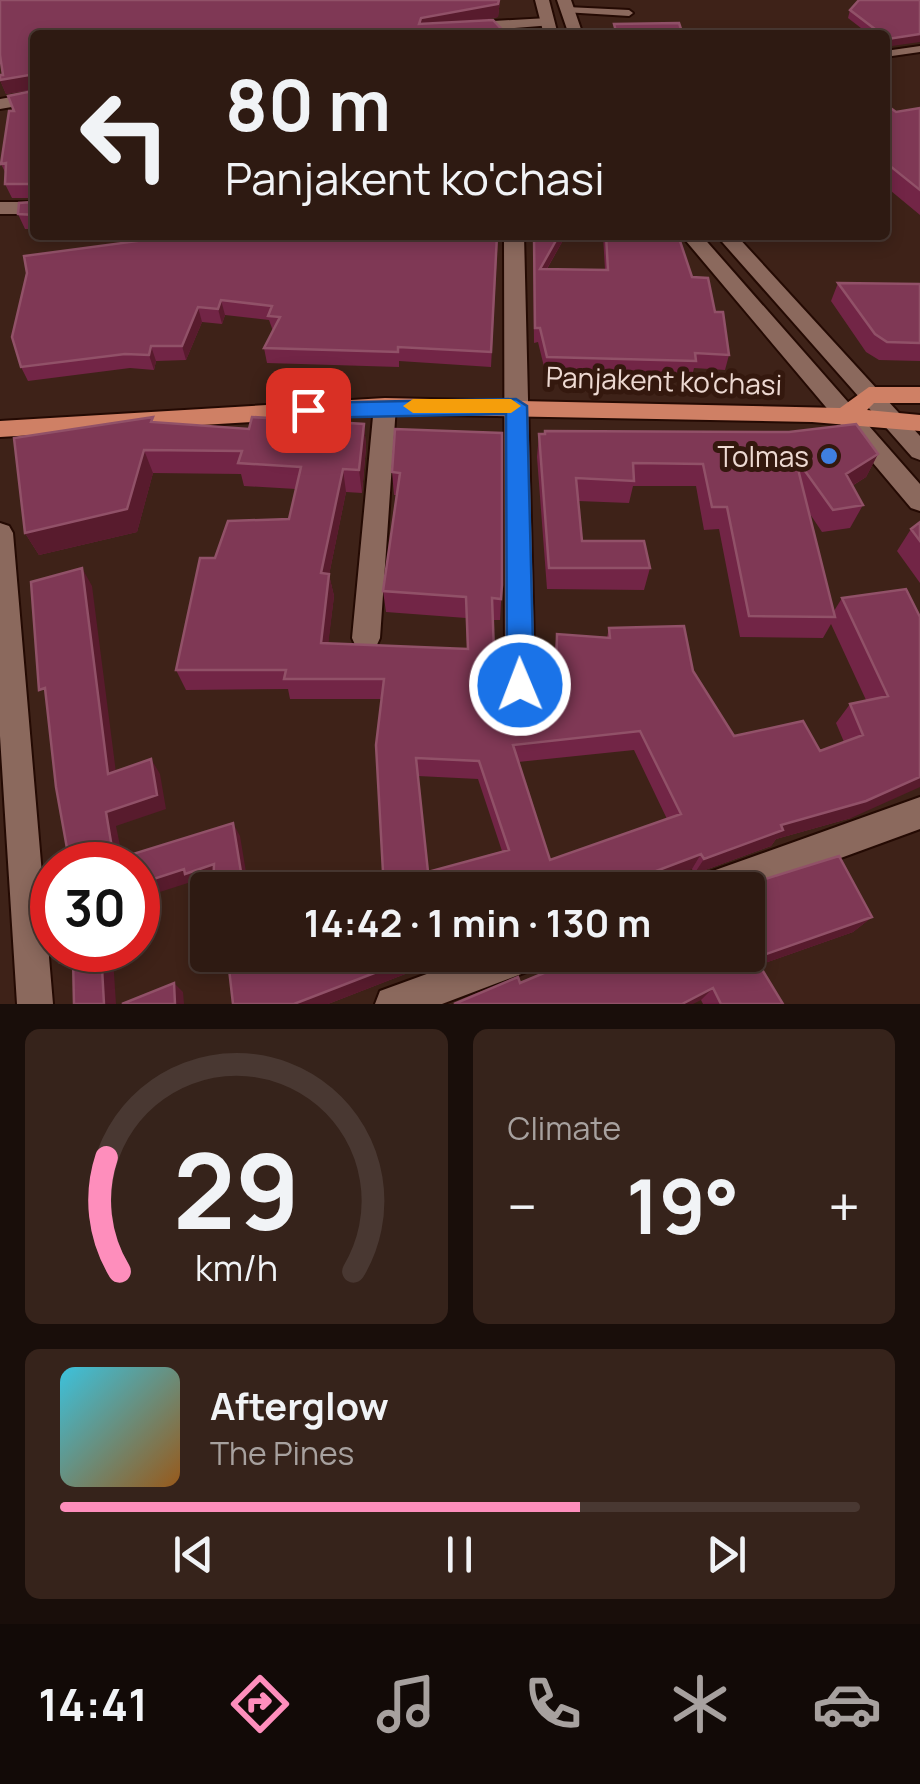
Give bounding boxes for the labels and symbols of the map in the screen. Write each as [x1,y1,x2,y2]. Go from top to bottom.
street label: Panjakent ko'chasi [545,357,783,403]
pin [266,368,351,453]
place label: Tolmas [717,437,809,475]
marker: Tolmas [818,445,840,467]
position arrow [468,633,572,737]
speed limit sign: 30 [30,842,160,972]

